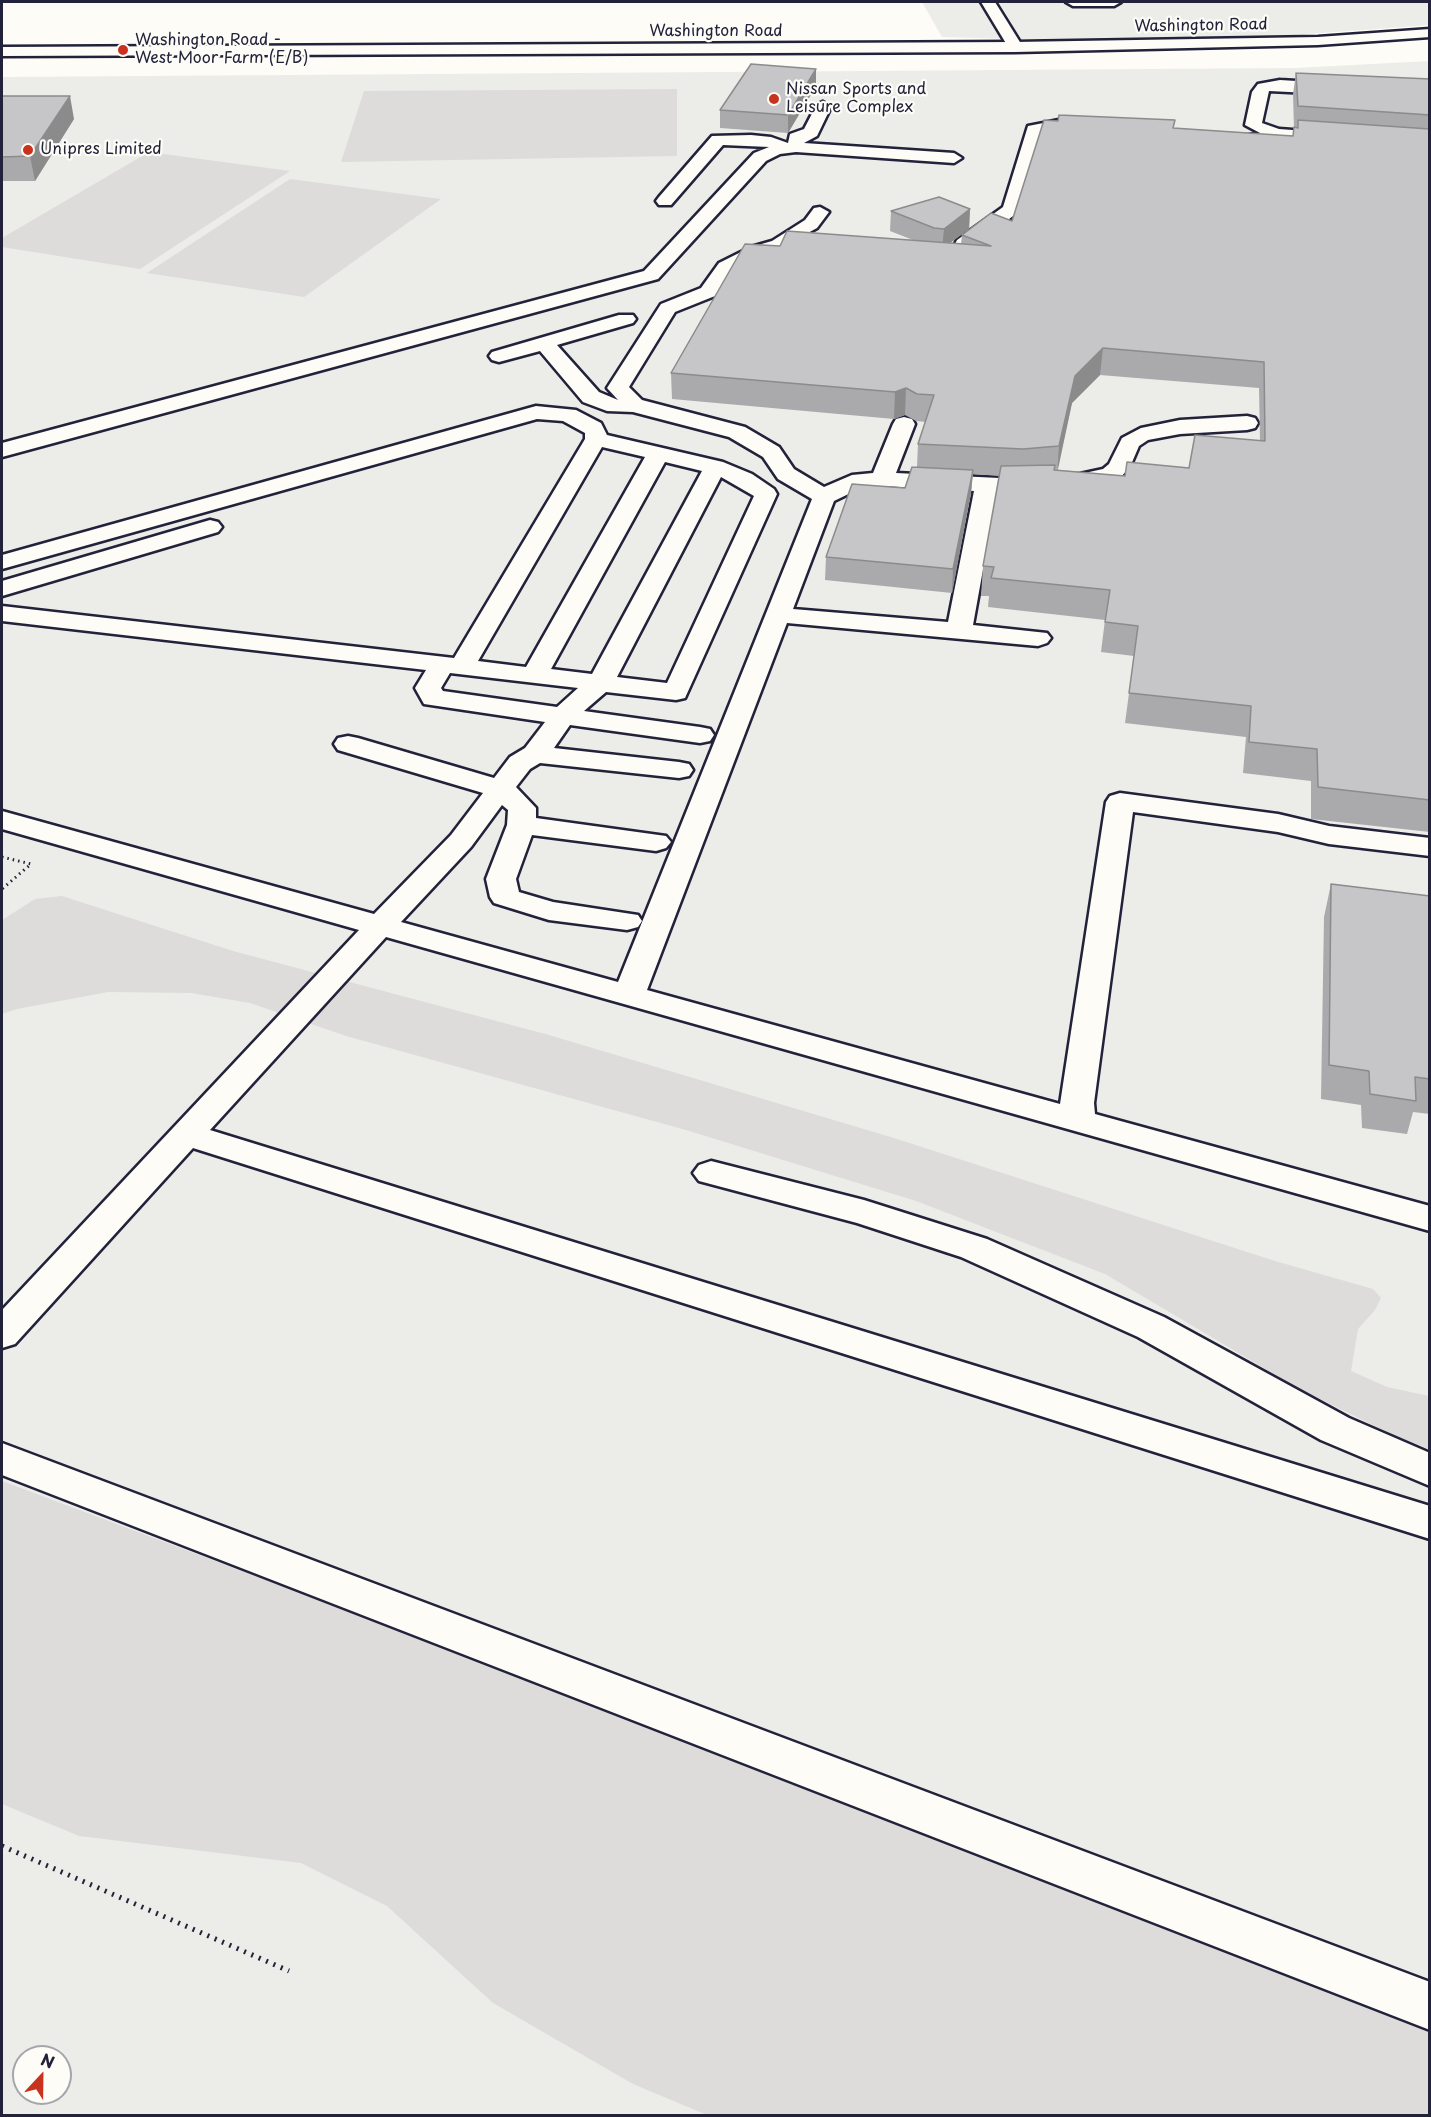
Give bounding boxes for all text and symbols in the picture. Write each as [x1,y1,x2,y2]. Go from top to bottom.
street label: Washington Road [1134,15,1268,37]
street label: Washington Road [649,22,783,42]
place label: Washington Road - West Moor Farm (E/B) [135,31,309,69]
marker: Washington Road - West Moor Farm (E/B) [116,43,130,57]
place label: Nissan Sports and Leisure Complex [786,80,926,118]
marker: Nissan Sports and Leisure Complex [767,92,781,106]
place label: Unipres Limited [40,140,162,160]
marker: Unipres Limited [21,143,35,157]
north arrow [12,2045,72,2105]
text: N [38,2047,58,2074]

